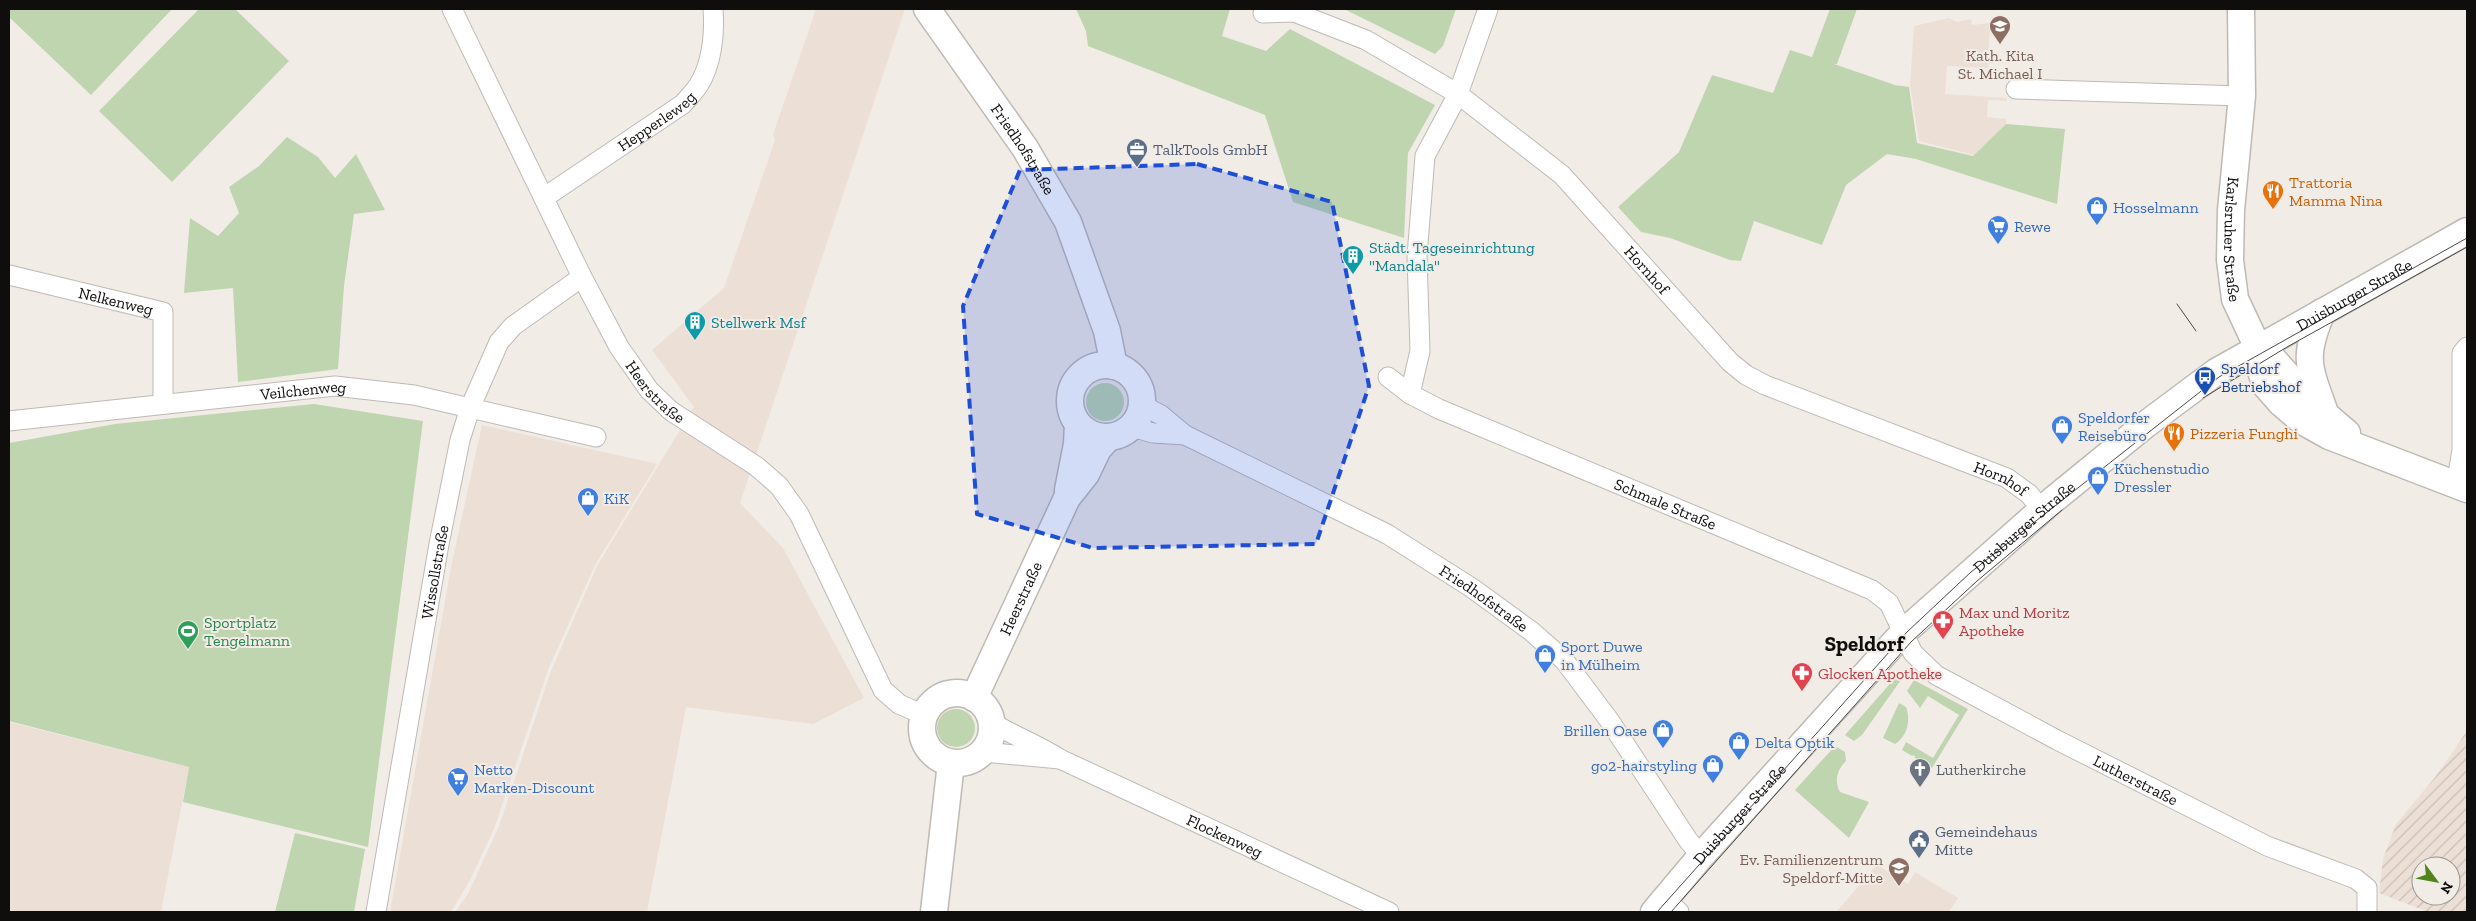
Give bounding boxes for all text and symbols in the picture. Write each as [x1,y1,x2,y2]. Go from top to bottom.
school or university icon: Kath. Kita St. Michael I [1988,14,2012,45]
place label: Kath. Kita St. Michael I [1958,46,2042,83]
street label: Hepperleweg [614,87,700,155]
street label: Friedhofstraße [987,100,1059,198]
office icon: TalkTools GmbH [1125,137,1149,168]
place label: TalkTools GmbH [1153,140,1268,159]
place label: Trattoria Mamma Nina [2289,173,2383,210]
street label: Karlsruher Straße [2220,176,2244,303]
restaurant icon: Trattoria Mamma Nina [2261,179,2285,210]
shop icon: Hosselmann [2085,195,2109,226]
place label: Hosselmann [2113,198,2199,217]
supermarket icon: Rewe [1986,214,2010,245]
place label: Rewe [2014,217,2051,236]
place label: Städt. Tageseinrichtung "Mandala" [1369,238,1535,275]
street label: Hornhof [1620,242,1674,299]
building icon: Städt. Tageseinrichtung "Mandala" [1341,244,1365,275]
street label: Duisburger Straße [2293,255,2415,335]
street label: Nelkenweg [77,283,155,319]
building icon: Stellwerk Msf [683,310,707,341]
place label: Stellwerk Msf [711,313,808,332]
street label: Heerstraße [621,357,688,427]
place label: Speldorf Betriebshof [2221,359,2303,396]
bus stop icon: Speldorf Betriebshof [2193,365,2217,396]
street label: Veilchenweg [258,377,348,404]
place label: Speldorfer Reisebüro [2078,408,2150,445]
shop icon: Speldorfer Reisebüro [2050,414,2074,445]
restaurant icon: Pizzeria Funghi [2162,421,2186,452]
place label: Pizzeria Funghi [2190,424,2298,443]
street label: Hornhof [1971,457,2033,501]
place label: Küchenstudio Dressler [2114,459,2210,496]
shop icon: Küchenstudio Dressler [2086,465,2110,496]
street label: Schmale Straße [1612,474,1719,534]
street label: Duisburger Straße [1969,477,2079,577]
shop icon: KiK [576,486,600,517]
place label: KiK [604,489,630,508]
street label: Wissollstraße [417,523,453,621]
street label: Heerstraße [996,559,1046,638]
street label: Friedhofstraße [1436,561,1532,636]
place label: Max und Moritz Apotheke [1959,603,2070,640]
pharmacy icon: Max und Moritz Apotheke [1931,609,1955,640]
place label: Sportplatz Tengelmann [204,613,291,650]
sports icon: Sportplatz Tengelmann [176,619,200,650]
district label: Speldorf [1824,631,1905,656]
place label: Sport Duwe in Mülheim [1561,637,1643,674]
shop icon: Sport Duwe in Mülheim [1533,643,1557,674]
pharmacy icon: Glocken Apotheke [1790,661,1814,692]
place label: Glocken Apotheke [1818,664,1942,683]
shop icon: Brillen Oase [1651,718,1675,749]
place label: Brillen Oase [1563,721,1647,740]
shop icon: Delta Optik [1727,730,1751,761]
place label: Delta Optik [1755,733,1835,752]
street label: Lutherstraße [2090,751,2181,809]
shop icon: go2-hairstyling [1701,753,1725,784]
place label: go2-hairstyling [1591,756,1697,775]
church icon: Lutherkirche [1908,757,1932,788]
place label: Netto Marken-Discount [474,760,595,797]
street label: Duisburger Straße [1689,760,1790,868]
place label: Lutherkirche [1936,760,2026,779]
supermarket icon: Netto Marken-Discount [446,766,470,797]
street label: Flockenweg [1183,810,1266,862]
place label: Gemeindehaus Mitte [1935,822,2038,859]
public building icon: Gemeindehaus Mitte [1907,828,1931,859]
place label: Ev. Familienzentrum Speldorf-Mitte [1740,850,1883,887]
school or university icon: Ev. Familienzentrum Speldorf-Mitte [1887,856,1911,887]
north arrow [2411,856,2461,906]
text: N [2436,879,2457,897]

